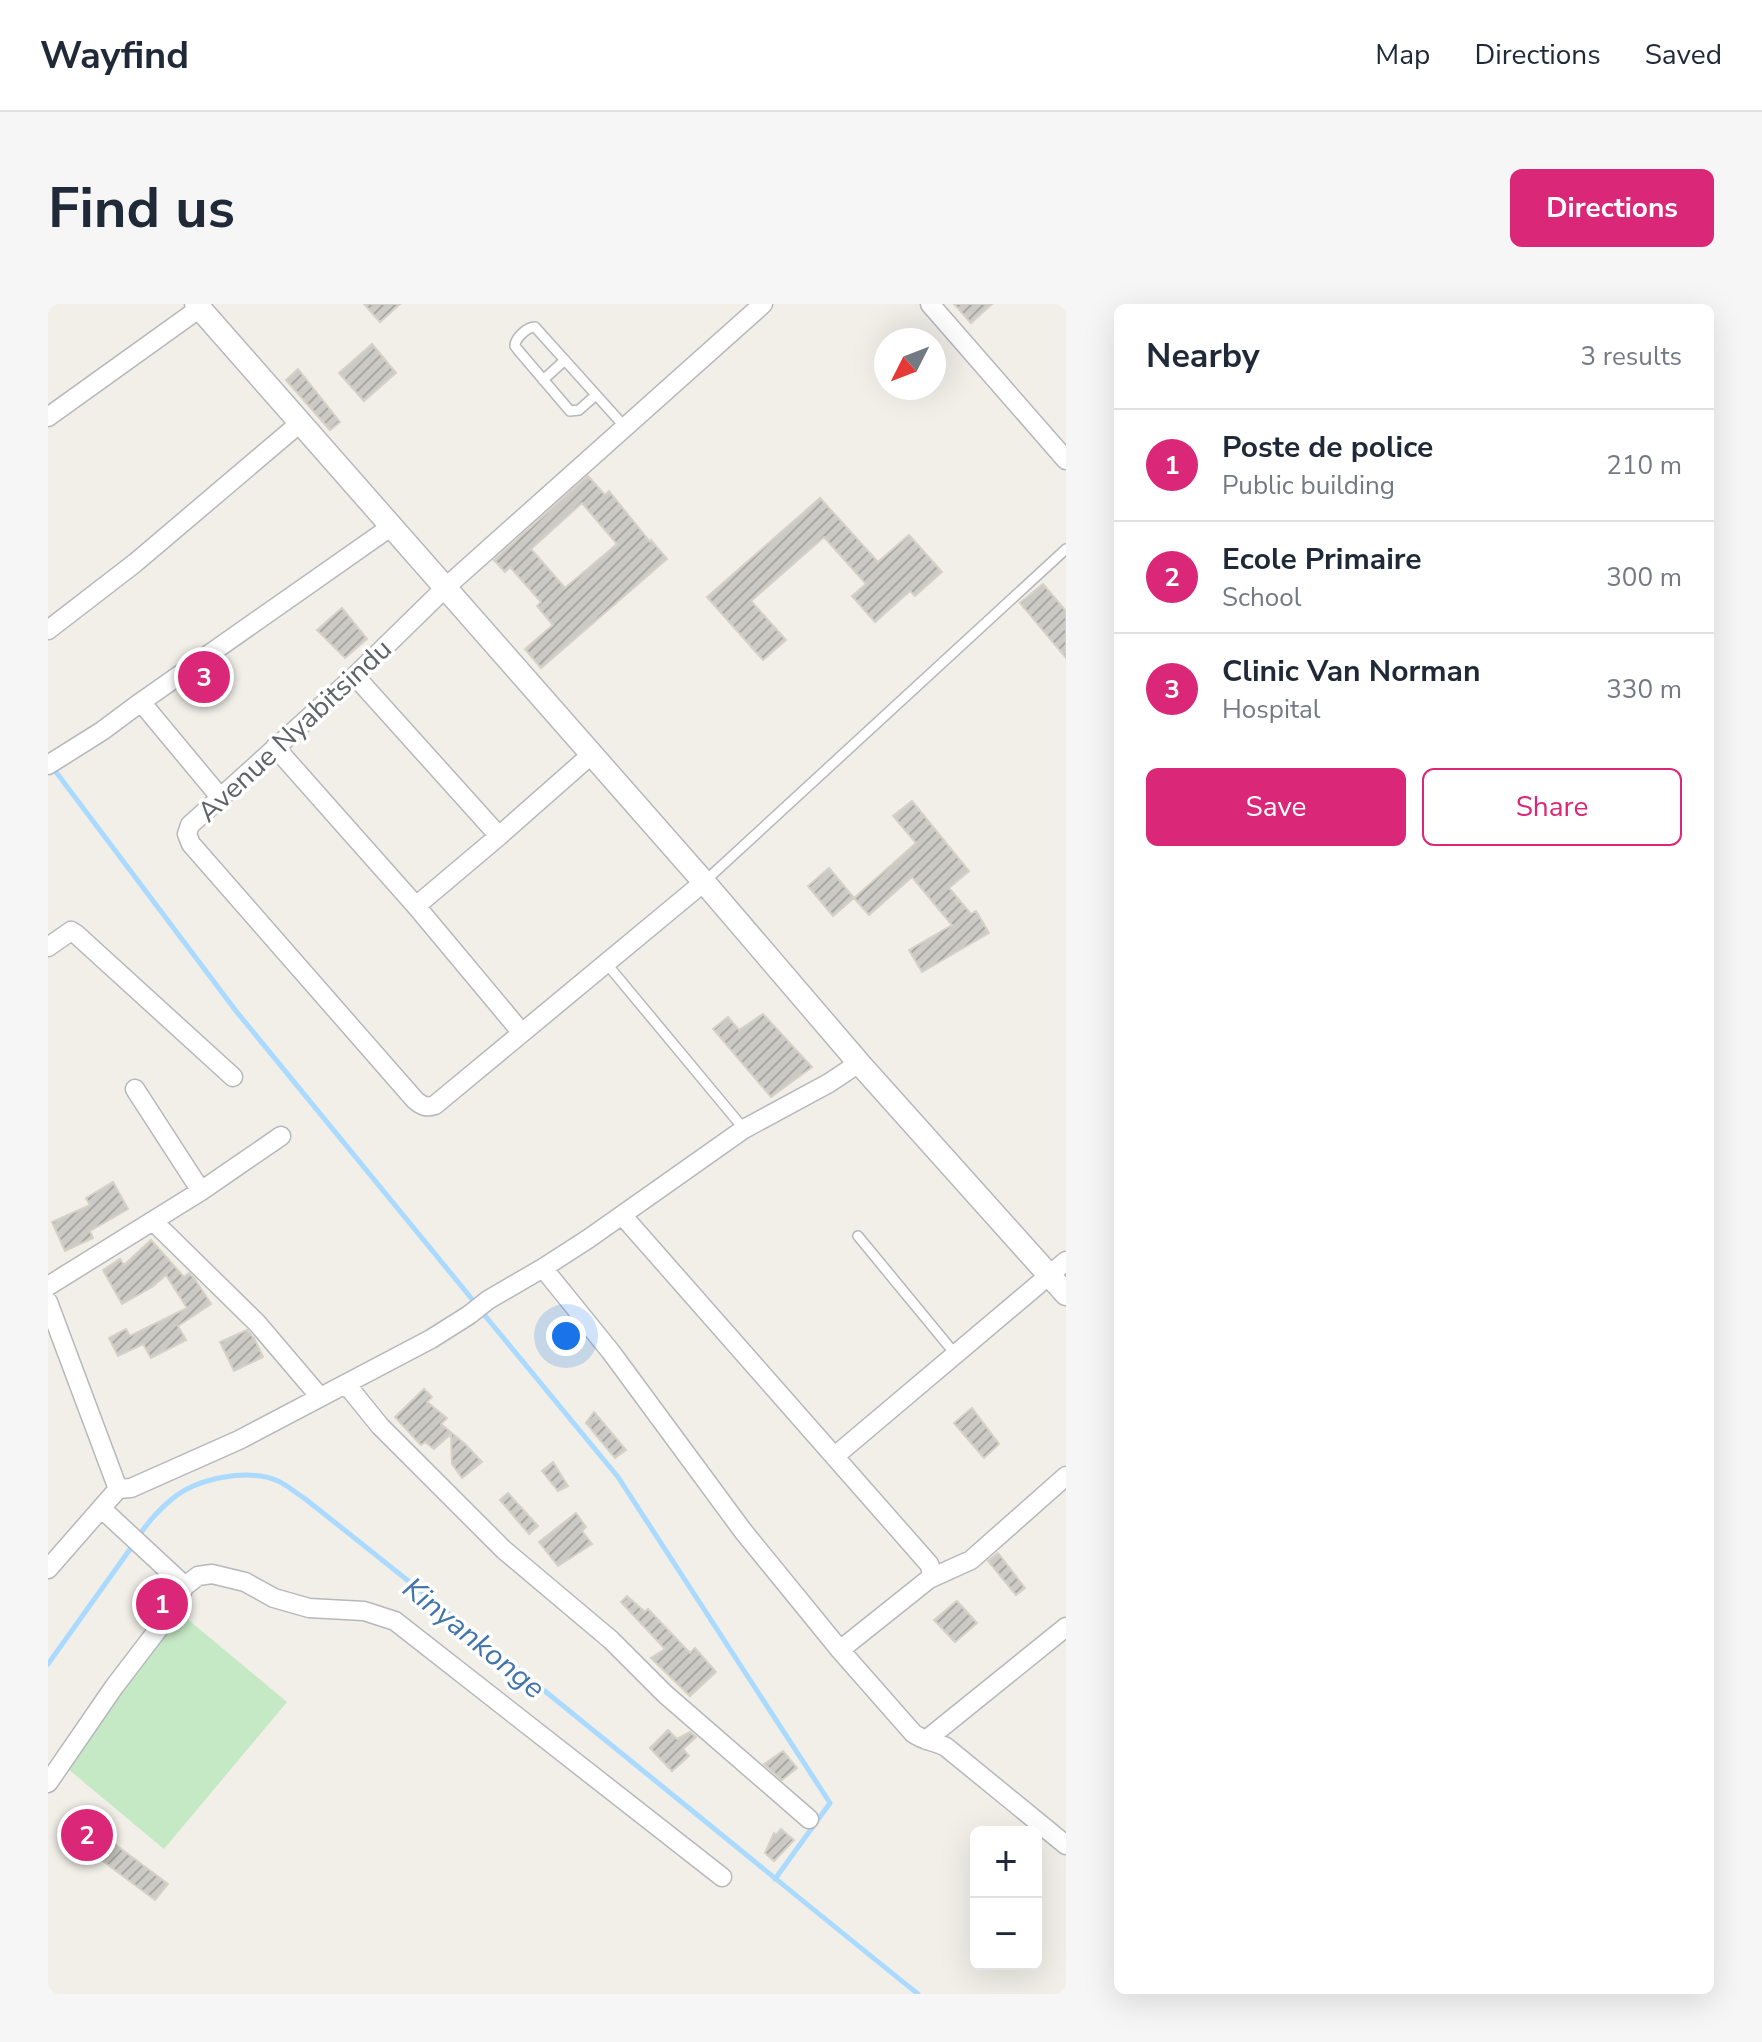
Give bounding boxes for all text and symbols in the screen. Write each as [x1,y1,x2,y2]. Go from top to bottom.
text: Wayfind [40,30,189,81]
text: Map [1375,36,1430,74]
text: Directions [1474,36,1601,74]
text: Saved [1645,36,1722,74]
button: Directions [1510,169,1714,247]
text: Find us [48,170,235,247]
north arrow [874,328,946,400]
text: Nearby [1146,333,1260,379]
text: 3 results [1581,339,1682,374]
text: Poste de police [1222,427,1433,468]
text: 1 [1164,448,1180,483]
text: 210 m [1606,448,1682,483]
text: Public building [1222,468,1395,503]
text: Ecole Primaire [1222,539,1422,580]
text: 2 [1164,560,1180,595]
text: 300 m [1606,560,1682,595]
text: School [1222,580,1301,615]
street label: Avenue Nyabitsindu [189,631,400,831]
pin: 3 [178,647,230,707]
text: Clinic Van Norman [1222,651,1480,692]
text: 3 [1164,672,1180,707]
text: 330 m [1606,672,1682,707]
text: Hospital [1222,692,1321,727]
button: Save [1146,768,1406,846]
button: Share [1422,768,1682,846]
your location [546,1316,586,1356]
water label: Kinyankonge [394,1568,554,1709]
pin: 1 [136,1574,188,1634]
pin: 2 [61,1805,113,1865]
map controls [970,1826,1042,1970]
button: + [970,1826,1042,1898]
button: − [970,1898,1042,1970]

